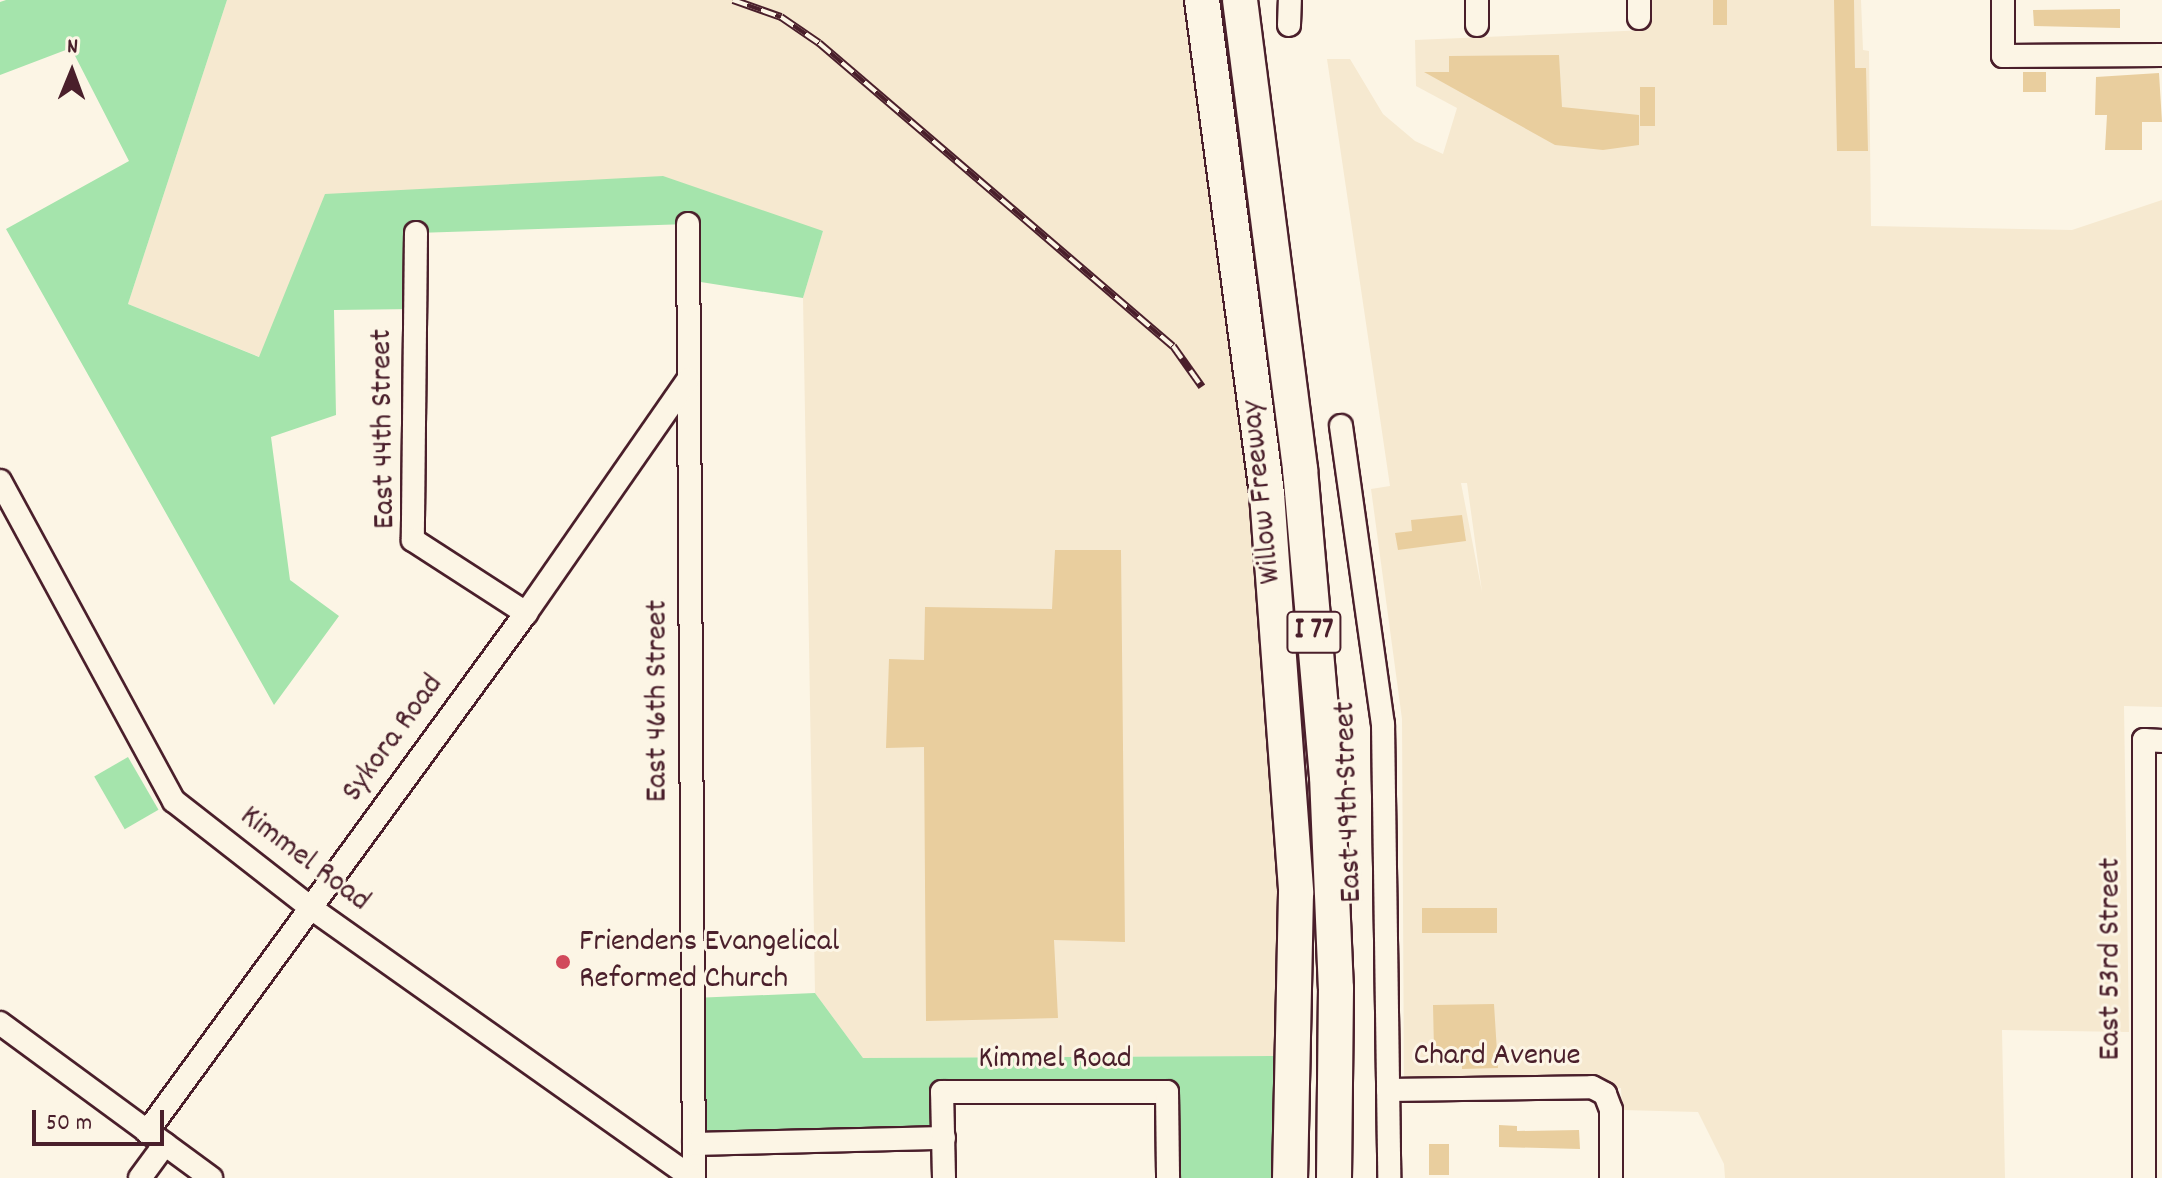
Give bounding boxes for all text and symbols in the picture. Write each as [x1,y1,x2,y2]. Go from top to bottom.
north arrow [32,32,112,112]
text: N [67,32,78,63]
street label: East 44th Street [364,329,406,529]
street label: Willow Freeway [1234,398,1292,586]
street label: East 46th Street [640,600,678,802]
road number: I 77 [1286,606,1342,658]
street label: Sykora Road [335,668,453,810]
street label: East 49th Street [1327,701,1373,903]
street label: Kimmel Road [231,798,377,922]
street label: East 53rd Street [2093,857,2131,1061]
place label: Friendens Evangelical Reformed Church [579,925,839,1000]
marker: Friendens Evangelical Reformed Church [554,953,572,971]
street label: Chard Avenue [1413,1038,1581,1076]
street label: Kimmel Road [978,1041,1132,1079]
scale bar [36,1094,168,1144]
text: 50 m [46,1107,92,1141]

